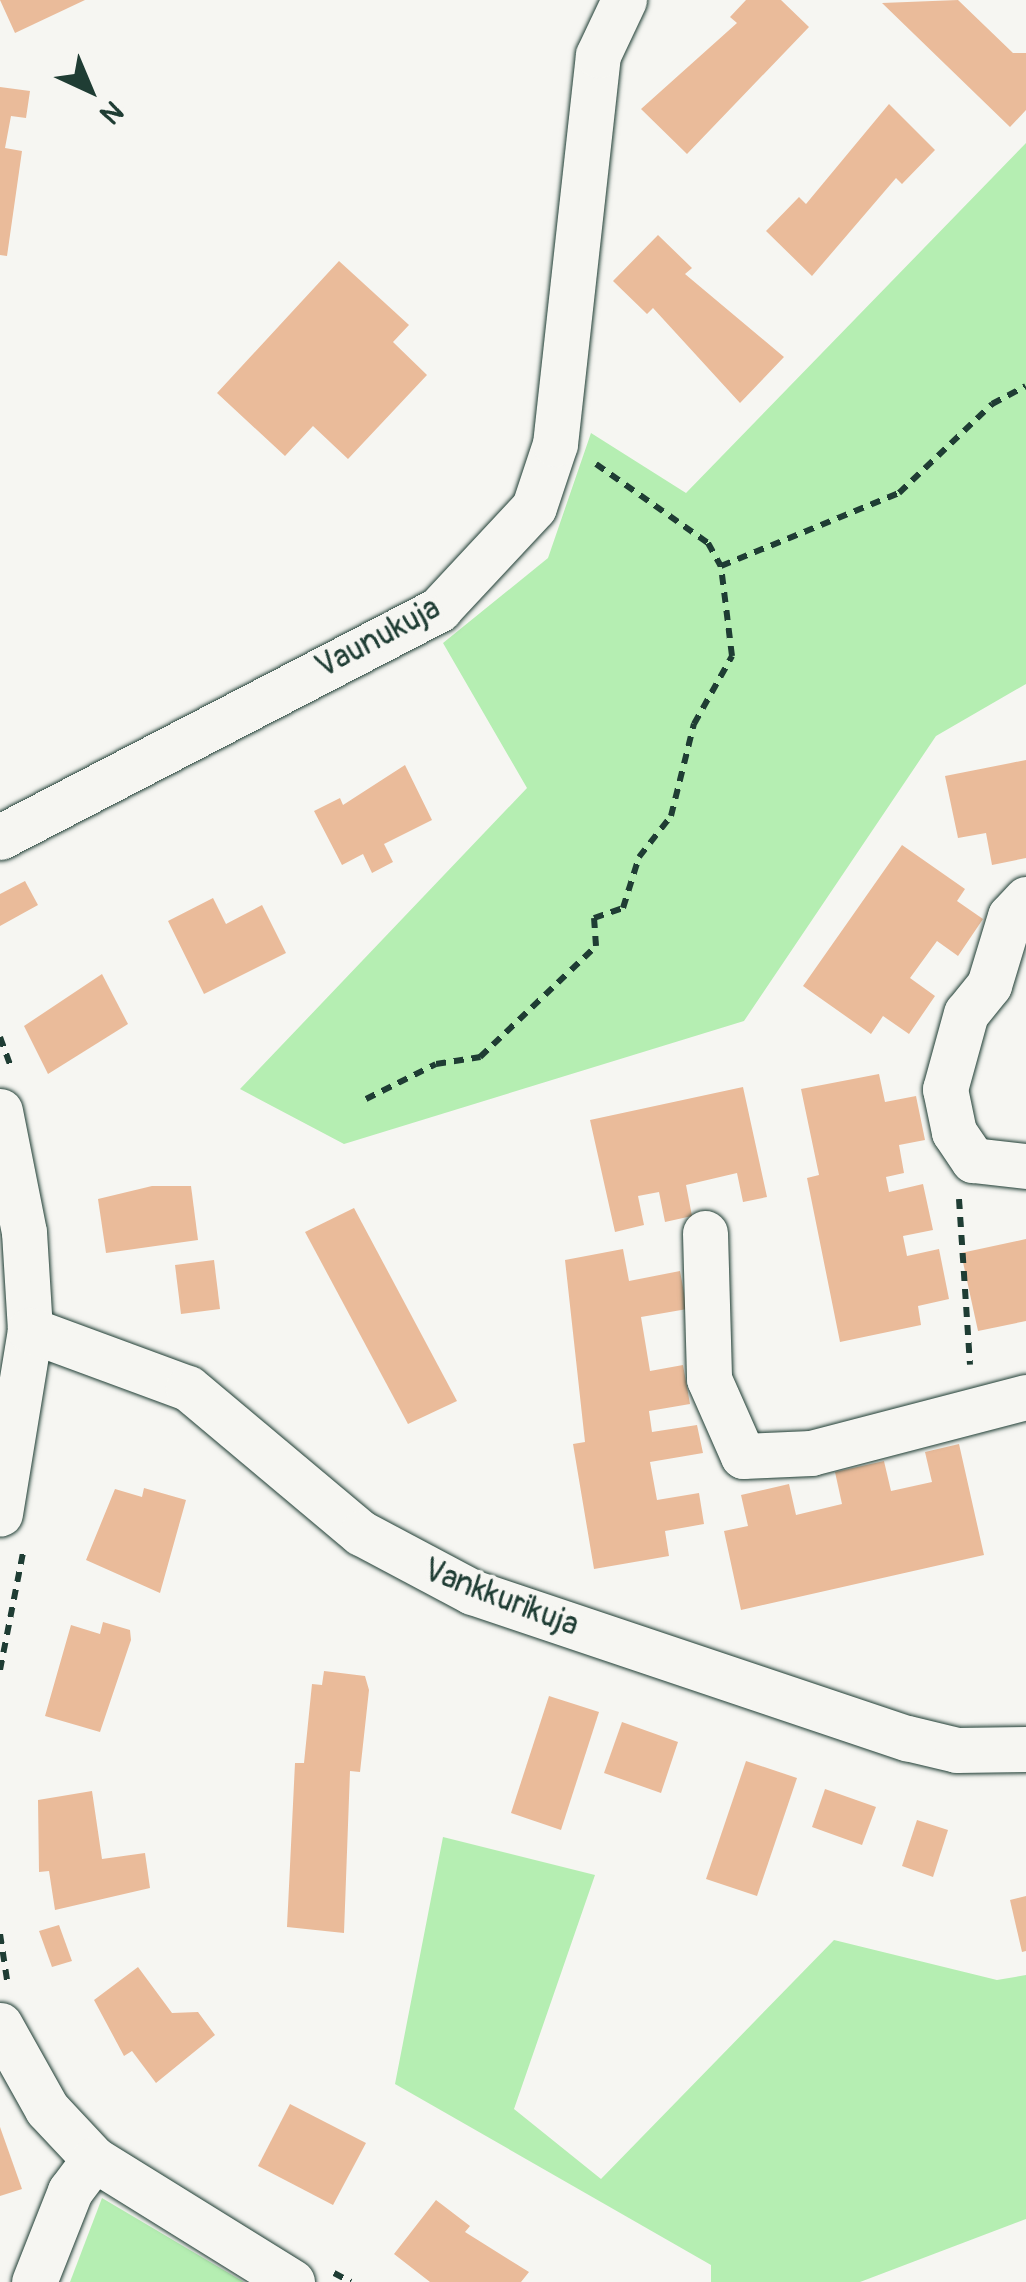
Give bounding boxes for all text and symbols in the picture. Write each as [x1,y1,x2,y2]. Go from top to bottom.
north arrow [40,40,140,140]
text: N [92,93,130,131]
street label: Vaunukuja [309,589,447,687]
street label: Vankkurikuja [418,1551,584,1645]

